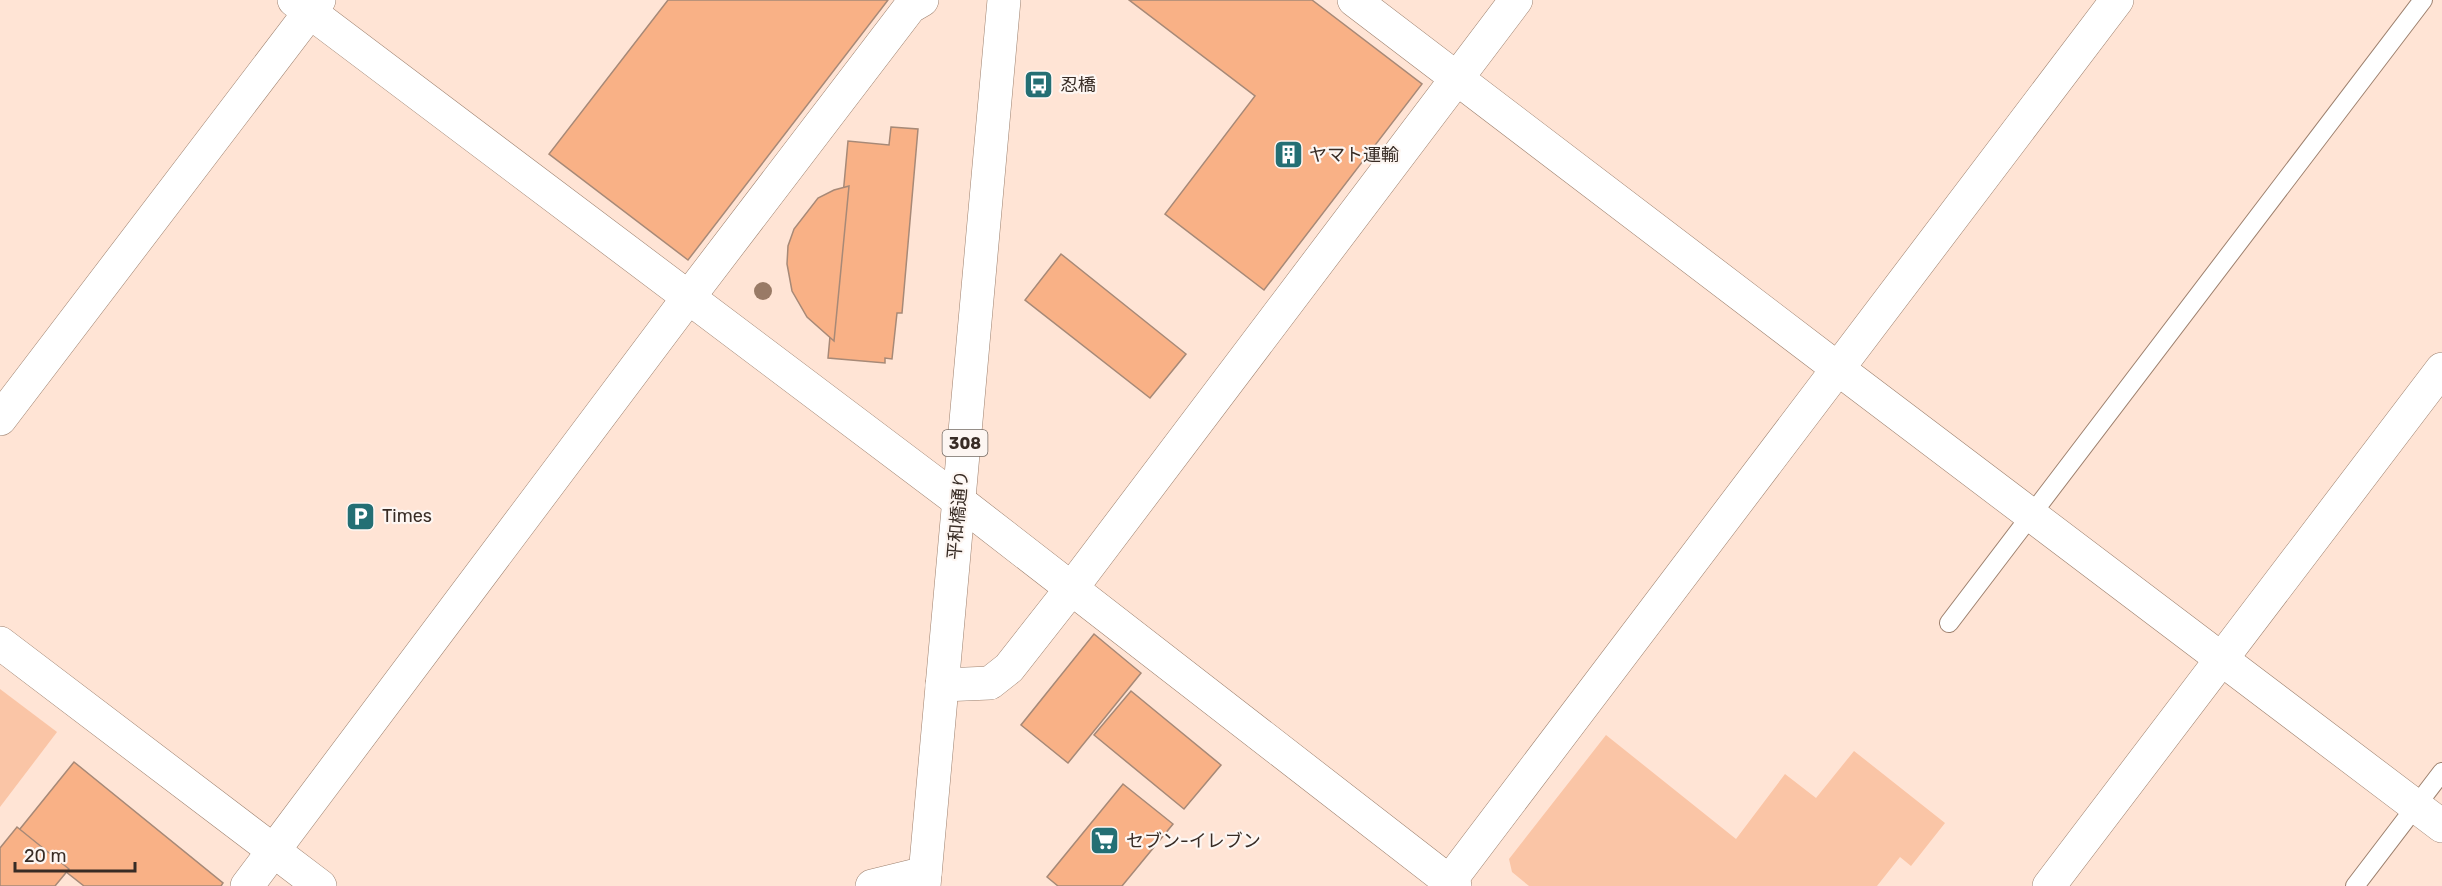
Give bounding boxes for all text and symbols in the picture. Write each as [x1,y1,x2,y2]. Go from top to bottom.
bus stop icon: 忍橋 [1023,69,1055,101]
place label: 忍橋 [1060,74,1096,96]
building icon: ヤマト運輸 [1272,139,1304,171]
place label: ヤマト運輸 [1309,144,1399,166]
road number: 308 [942,430,988,456]
street label: 平和橋通り [943,469,973,561]
parking icon: Times [345,500,377,532]
place label: Times [382,505,432,527]
supermarket icon: セブン-イレブン [1089,825,1121,857]
place label: セブン-イレブン [1126,830,1261,852]
scale bar [15,835,135,873]
text: 20 m [24,845,66,867]

